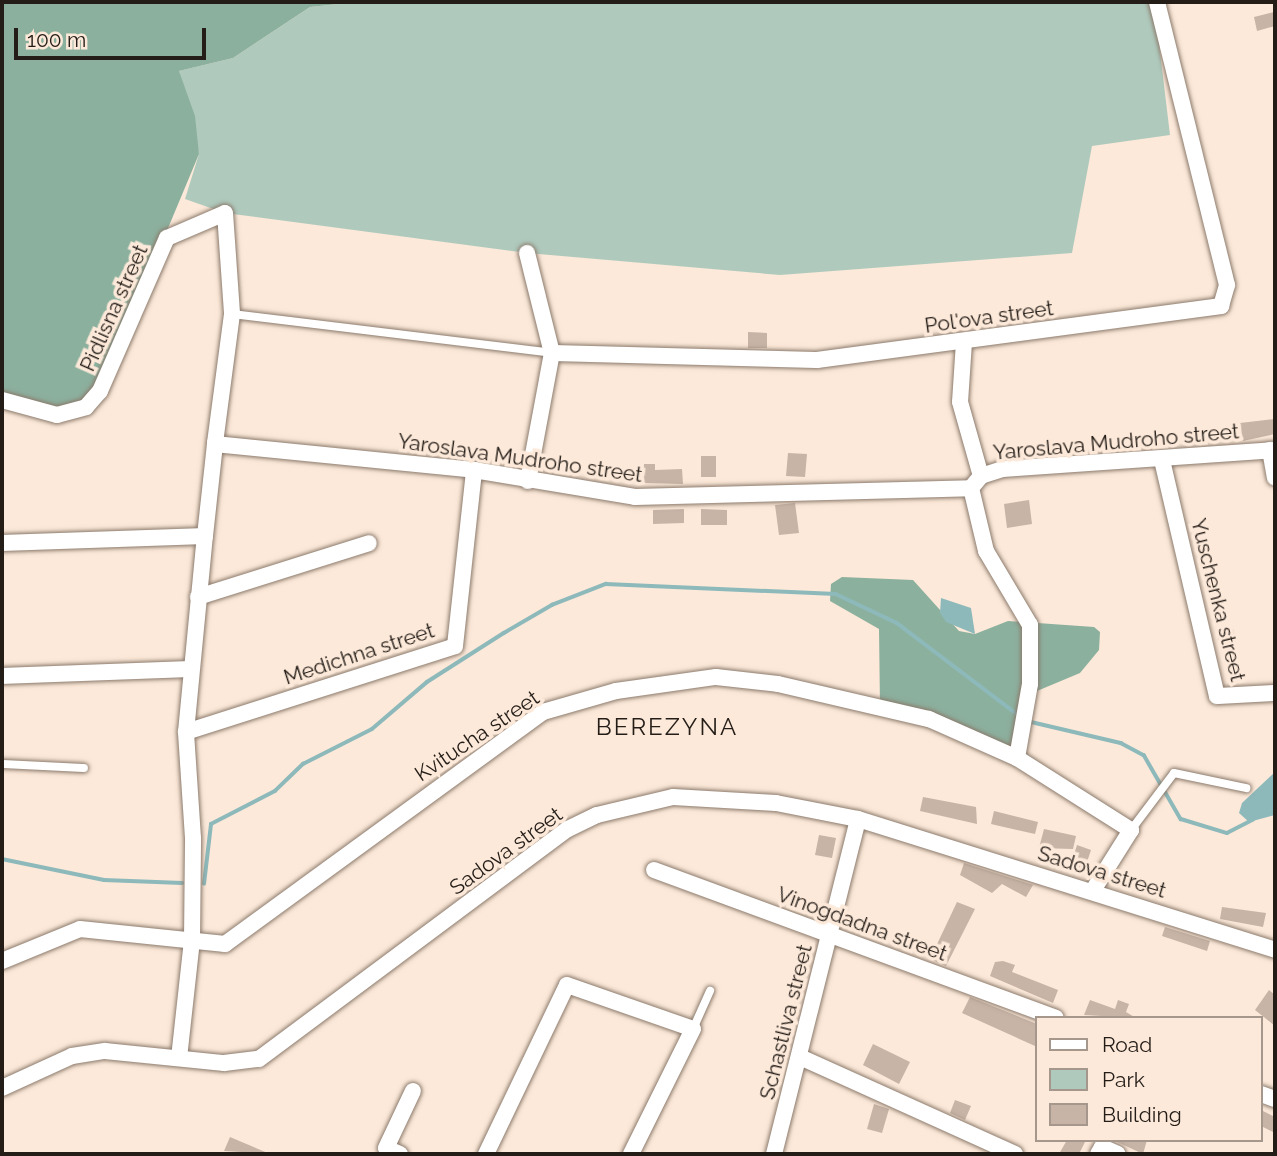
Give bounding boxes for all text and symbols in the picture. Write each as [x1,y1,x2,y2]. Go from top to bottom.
scale bar [18,14,210,58]
text: 100 m [27,27,86,52]
street label: Pidlisna street [75,241,153,375]
street label: Pol'ova street [923,295,1055,339]
street label: Yaroslava Mudroho street [992,419,1240,465]
street label: Yaroslava Mudroho street [396,428,644,488]
street label: Yuschenka street [1186,516,1250,684]
street label: Medichna street [281,618,437,690]
street label: Kvitucha street [410,685,544,787]
district label: BEREZYNA [597,713,737,741]
street label: Sadova street [445,802,567,900]
street label: Sadova street [1035,841,1169,903]
street label: Vinogdadna street [774,882,950,966]
street label: Schastliva street [755,942,817,1102]
legend [1036,1016,1263,1142]
text: Road [1102,1032,1152,1057]
text: Park [1102,1067,1145,1092]
text: Building [1102,1102,1182,1127]

